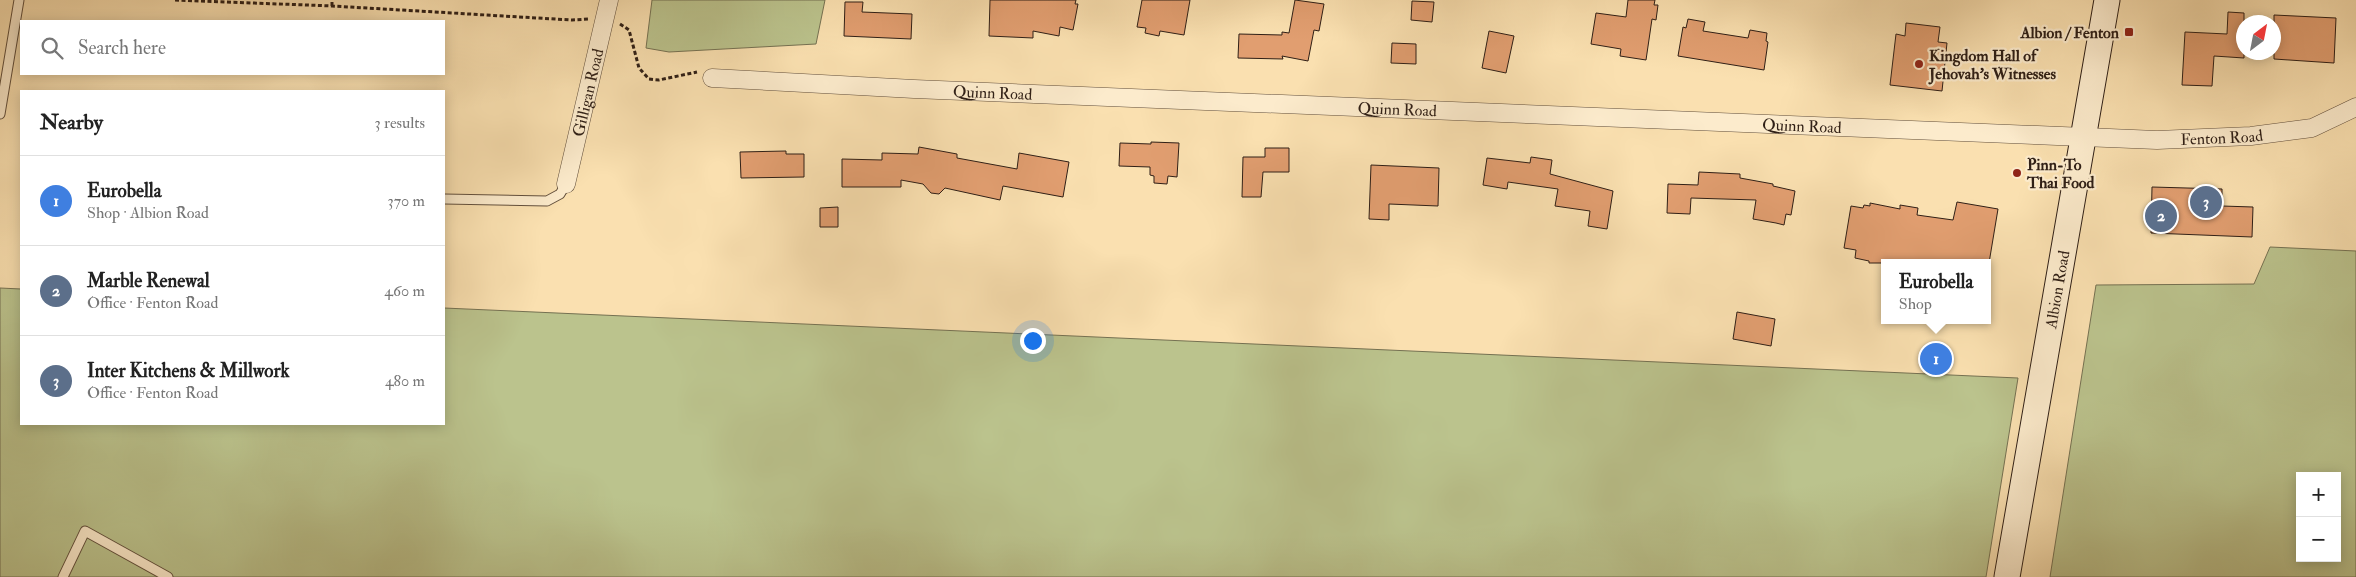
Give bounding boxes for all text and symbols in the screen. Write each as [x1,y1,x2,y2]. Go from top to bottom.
north arrow [2236,15,2281,60]
search box [20,20,445,75]
place label: Albion / Fenton [2019,23,2120,43]
marker: Albion / Fenton [2123,26,2135,38]
icon: search [38,34,66,62]
text: Search here [78,36,166,60]
place label: Kingdom Hall of Jehovah's Witnesses [1928,46,2057,85]
street label: Gilligan Road [568,47,608,139]
marker: Kingdom Hall of Jehovah's Witnesses [1913,58,1925,70]
street label: Quinn Road [953,82,1033,105]
street label: Quinn Road [1357,98,1437,121]
text: Nearby [40,109,103,136]
text: 3 results [374,113,425,133]
street label: Quinn Road [1762,115,1842,138]
street label: Fenton Road [2180,126,2264,150]
place label: Pinn-To Thai Food [2026,155,2095,193]
marker: Pinn-To Thai Food [2011,167,2023,179]
text: Eurobella [87,179,162,203]
pin: 3 [2190,183,2222,221]
text: 1 [53,191,59,211]
text: 370 m [388,191,425,211]
pin: 2 [2145,197,2177,235]
text: Shop · Albion Road [87,203,209,223]
street label: Albion Road [2041,249,2074,331]
popup [1881,259,1991,324]
text: Marble Renewal [87,269,210,293]
text: Eurobella [1899,270,1973,294]
text: 2 [52,281,60,301]
text: 460 m [384,281,425,301]
text: Office · Fenton Road [87,293,218,313]
text: Shop [1899,294,1932,314]
your location [1020,328,1046,354]
pin: 1 [1920,340,1952,378]
text: Inter Kitchens & Millwork [87,359,290,383]
text: 3 [53,371,59,391]
text: 480 m [385,371,425,391]
text: Office · Fenton Road [87,383,218,403]
map controls [2296,472,2341,562]
button: + [2296,472,2341,517]
button: − [2296,517,2341,562]

